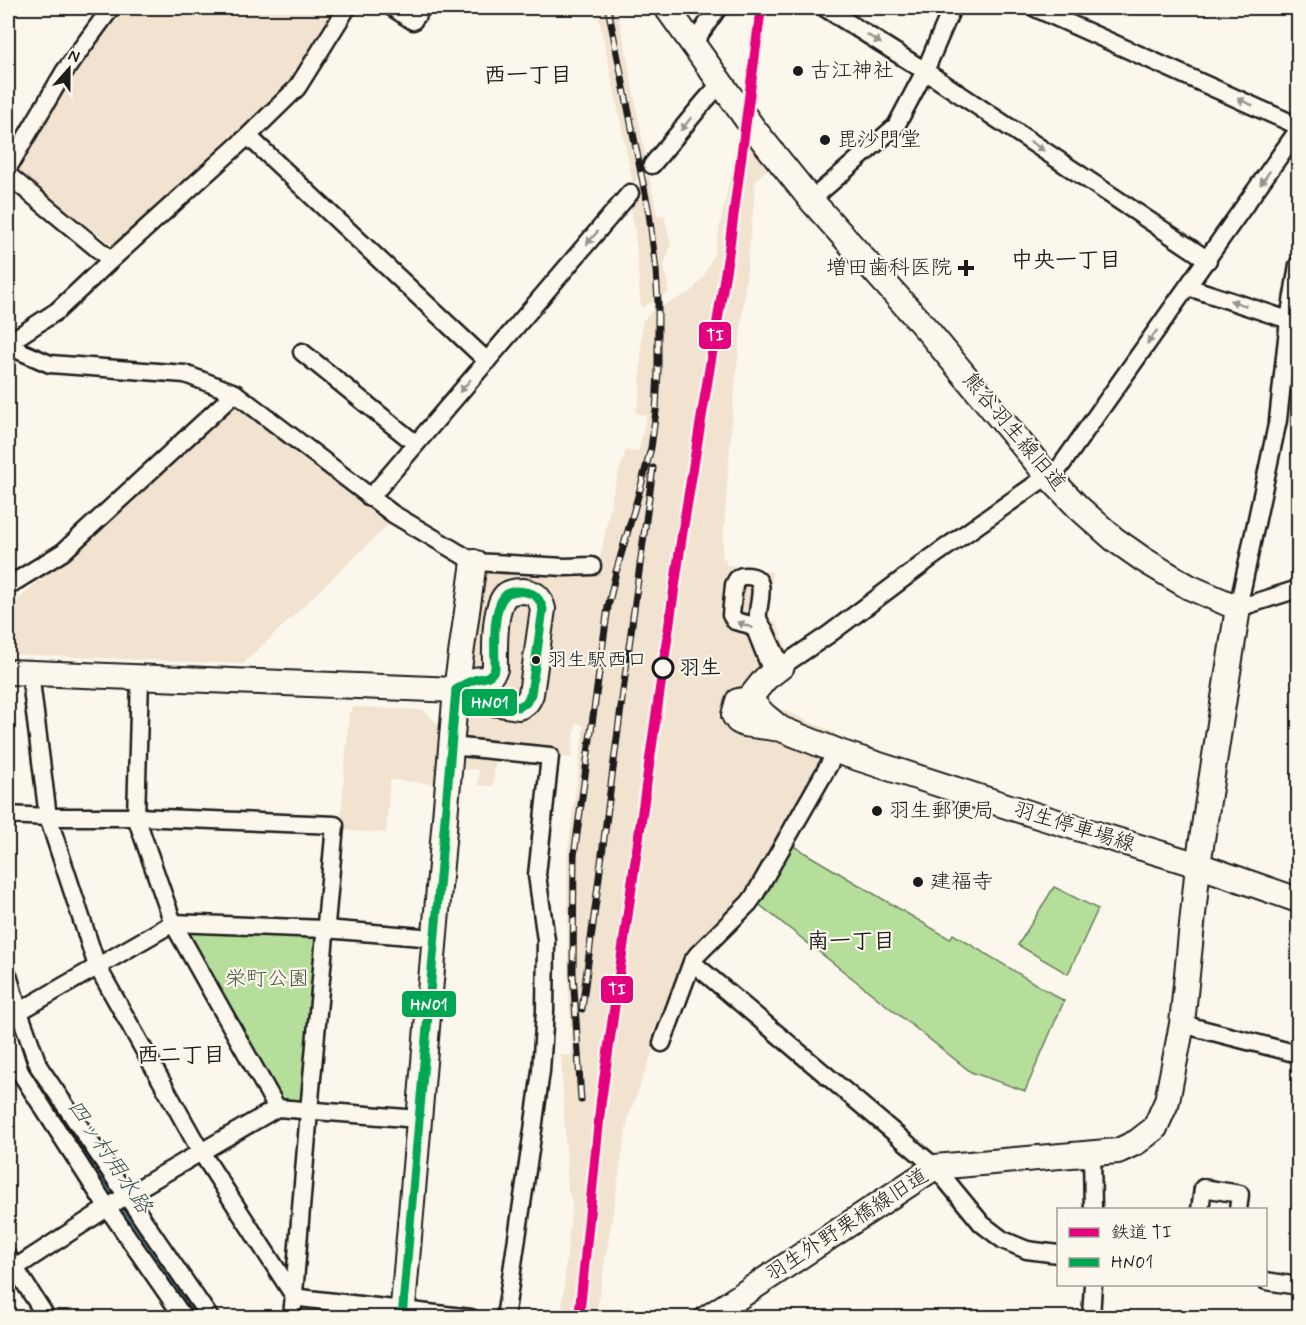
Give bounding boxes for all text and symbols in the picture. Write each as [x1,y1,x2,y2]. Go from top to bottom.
one-way arrow [866,33,882,44]
north arrow [39,39,99,99]
text: N [65,45,83,68]
place label: 古江神社 [810,57,894,85]
district label: 西一丁目 [484,62,572,90]
marker: 古江神社 [791,64,805,78]
one-way arrow [1236,96,1254,106]
one-way arrow [679,116,692,132]
place label: 毘沙門堂 [837,126,921,154]
marker: 毘沙門堂 [818,133,832,147]
one-way arrow [1029,140,1046,151]
one-way arrow [1259,170,1271,186]
one-way arrow [586,230,599,245]
district label: 中央一丁目 [1011,247,1121,275]
place label: 増田歯科医院 [826,254,952,282]
marker: 増田歯科医院 [957,259,975,277]
one-way arrow [1229,298,1247,308]
line badge: TI [698,321,732,350]
text: TI [706,326,724,347]
one-way arrow [1146,329,1158,345]
street label: 熊谷羽生線旧道 [956,367,1072,497]
one-way arrow [459,378,472,394]
one-way arrow [735,619,753,629]
place label: 羽生駅西口 [547,647,647,674]
marker: 羽生駅西口 [530,654,542,666]
place label: 羽生 [679,654,721,682]
marker: 羽生 [652,657,674,679]
line badge: HN01 [461,688,518,717]
text: HN01 [471,693,509,714]
street label: 羽生停車場線 [1010,795,1138,859]
place label: 羽生郵便局 [889,797,994,825]
marker: 羽生郵便局 [870,804,884,818]
place label: 建福寺 [930,868,993,896]
marker: 建福寺 [911,875,925,889]
district label: 南一丁目 [807,928,895,956]
park label: 栄町公園 [225,965,309,993]
line badge: TI [600,975,634,1004]
text: TI [608,980,626,1001]
line badge: HN01 [401,990,457,1018]
text: HN01 [410,995,448,1016]
district label: 西二丁目 [137,1042,225,1070]
water label: 四ッ村用水路 [60,1094,159,1221]
street label: 羽生外野栗橋線旧道 [760,1162,934,1288]
legend [1057,1208,1267,1286]
text: 鉄道 TI [1111,1221,1172,1245]
text: HN01 [1111,1251,1153,1275]

